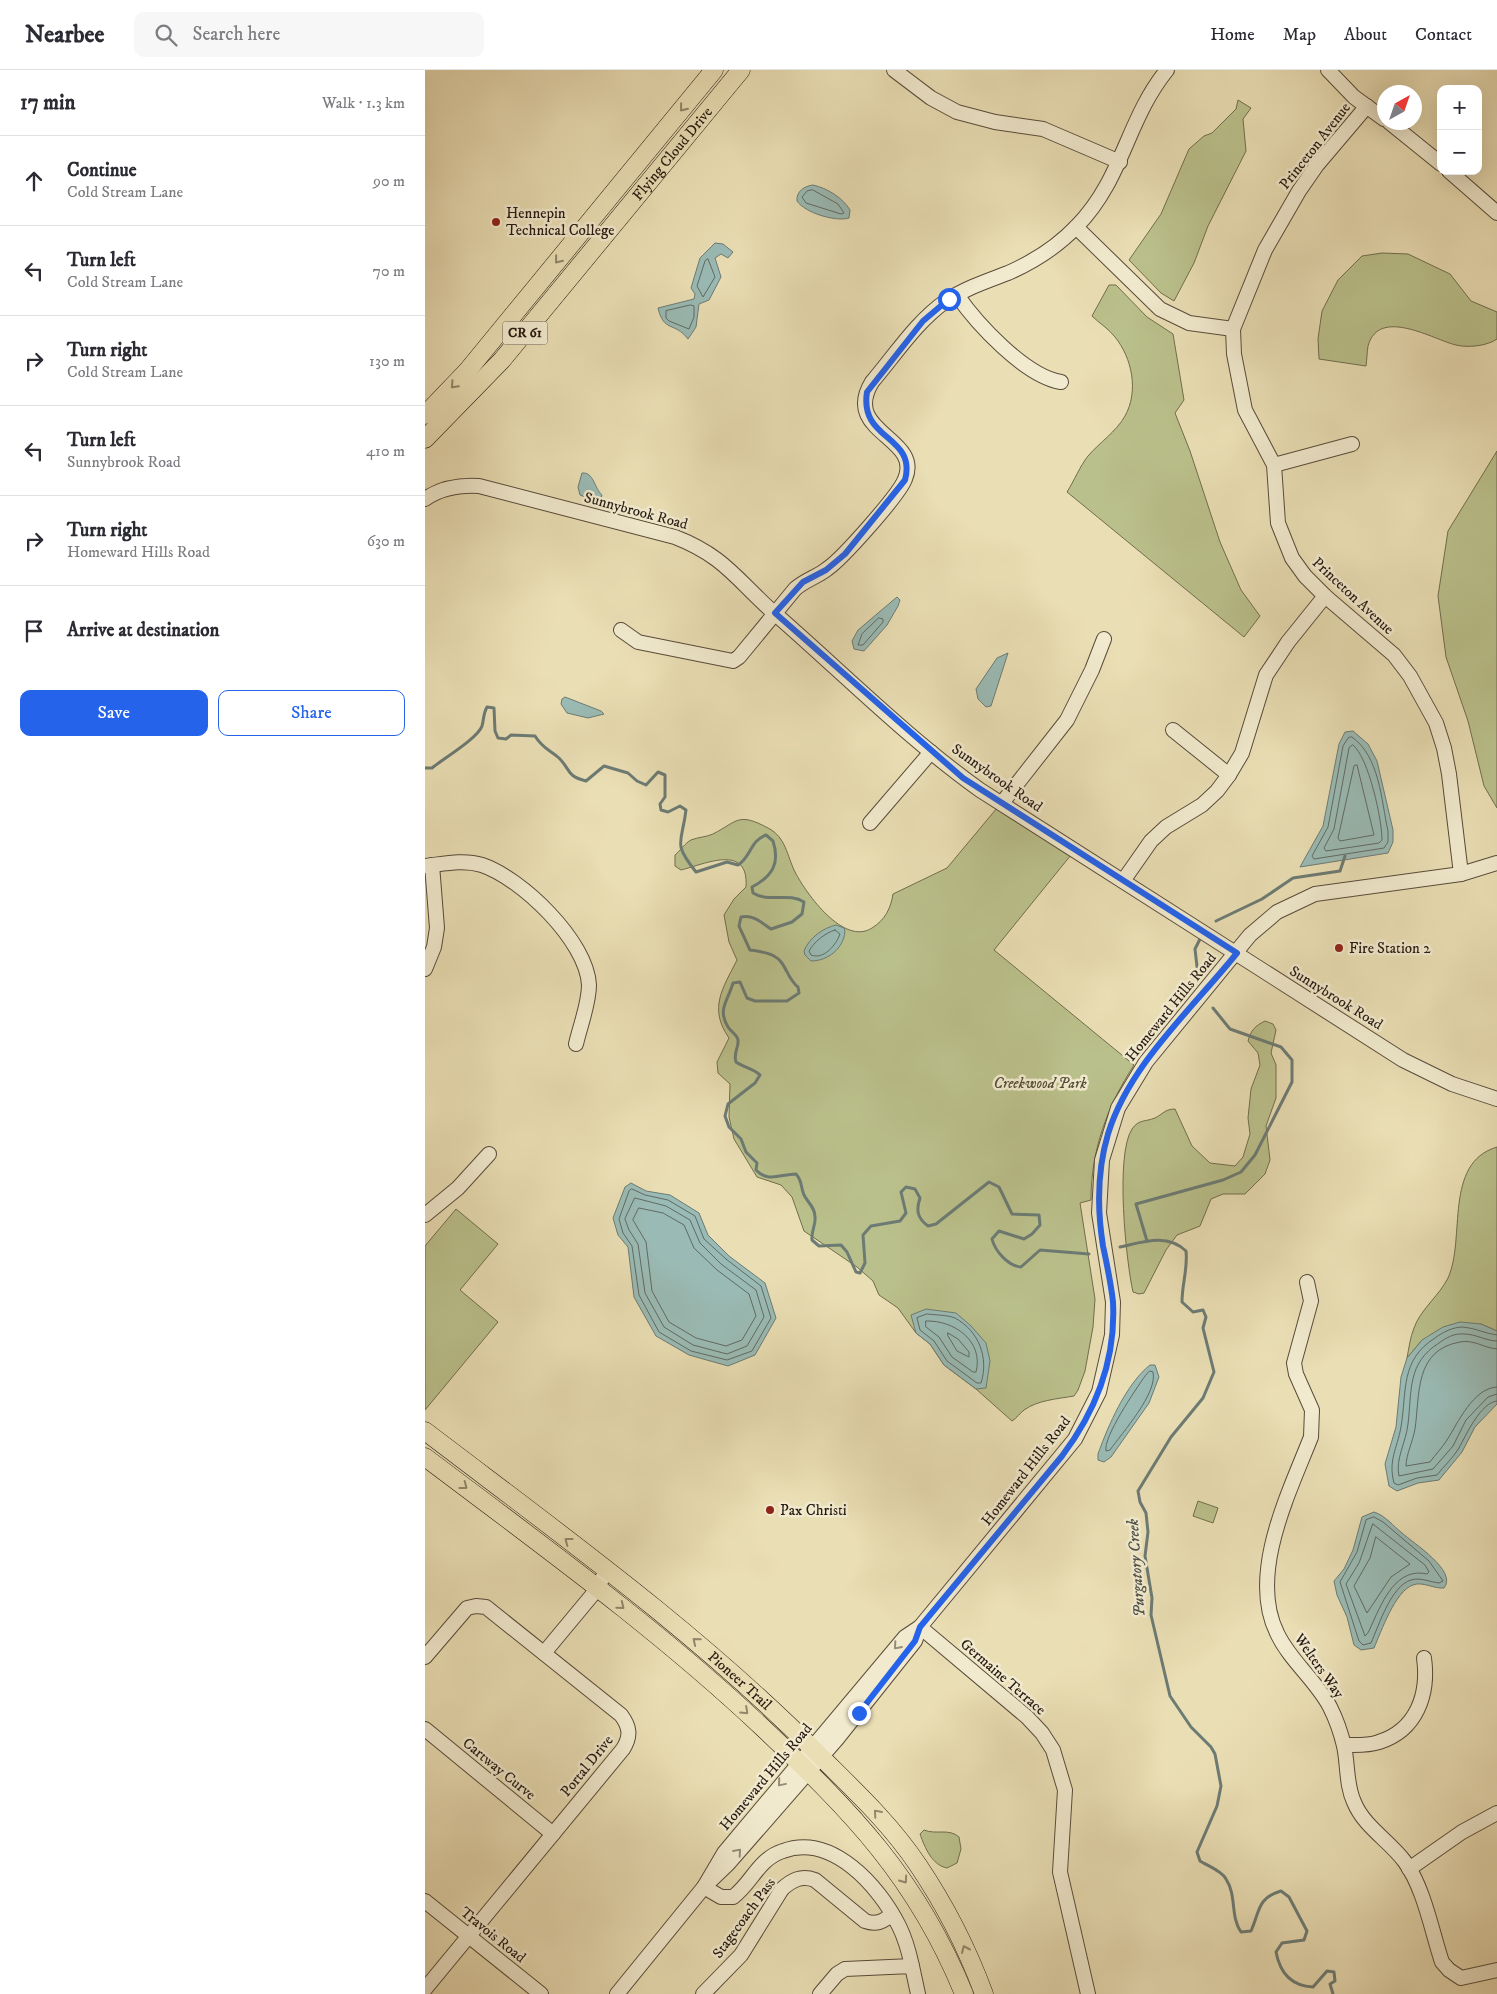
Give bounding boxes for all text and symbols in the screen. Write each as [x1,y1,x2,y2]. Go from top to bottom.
search box [134,12,484,57]
text: Nearbee [25,20,104,50]
icon: search [152,21,180,49]
text: Search here [192,23,280,46]
text: Home [1210,24,1255,46]
text: Map [1283,24,1316,46]
text: About [1344,24,1387,46]
text: Contact [1415,24,1472,46]
north arrow [1377,85,1422,130]
map controls [1437,85,1482,175]
button: + [1437,85,1482,130]
text: 17 min [20,90,75,116]
text: Walk · 1.3 km [322,93,405,113]
street label: Princeton Avenue [1275,99,1355,193]
one-way arrow [680,102,689,111]
street label: Flying Cloud Drive [628,103,716,204]
button: − [1437,130,1482,175]
text: Continue [67,159,137,182]
icon: ahead [20,167,48,195]
text: 90 m [373,171,405,191]
text: Cold Stream Lane [67,182,183,202]
place label: Hennepin Technical College [506,204,615,240]
marker: Hennepin Technical College [490,216,502,228]
text: Turn left [67,249,136,272]
one-way arrow [555,255,564,264]
icon: left [20,257,48,285]
text: 70 m [373,261,405,281]
text: Cold Stream Lane [67,272,183,292]
route start [938,288,961,311]
road number: CR 61 [503,322,547,344]
text: Turn right [67,339,147,362]
icon: right [20,347,48,375]
text: 130 m [369,351,405,371]
text: Cold Stream Lane [67,362,183,382]
one-way arrow [451,379,460,388]
text: Turn left [67,429,136,452]
icon: left [20,437,48,465]
text: 410 m [366,441,405,461]
text: Sunnybrook Road [67,452,181,472]
street label: Sunnybrook Road [582,488,690,534]
text: Turn right [67,519,147,542]
icon: right [20,527,48,555]
text: 630 m [367,531,405,551]
text: Homeward Hills Road [67,542,210,562]
street label: Princeton Avenue [1308,553,1398,639]
icon: arrive [20,617,48,645]
text: Arrive at destination [67,619,219,642]
button: Save [20,690,208,736]
button: Share [218,690,405,736]
street label: Sunnybrook Road [948,740,1047,817]
place label: Fire Station 2 [1349,939,1431,958]
marker: Fire Station 2 [1333,942,1345,954]
street label: Homeward Hills Road [1121,949,1221,1065]
street label: Sunnybrook Road [1286,962,1387,1035]
park label: Creekwood Park [993,1074,1087,1093]
street label: Homeward Hills Road [977,1412,1075,1530]
one-way arrow [458,1480,468,1489]
place label: Pax Christi [780,1501,847,1520]
marker: Pax Christi [764,1504,776,1516]
water label: Purgatory Creek [1123,1518,1149,1618]
one-way arrow [564,1538,574,1547]
one-way arrow [615,1600,624,1608]
street label: Welters Way [1289,1629,1349,1703]
street label: Germaine Terrace [956,1635,1050,1719]
one-way arrow [693,1637,702,1646]
one-way arrow [894,1641,903,1650]
street label: Pioneer Trail [704,1647,776,1714]
route end [848,1702,871,1725]
one-way arrow [739,1705,748,1714]
street label: Homeward Hills Road [716,1719,817,1834]
street label: Portal Drive [556,1731,618,1801]
street label: Cartway Curve [459,1734,539,1804]
one-way arrow [778,1778,787,1787]
one-way arrow [874,1810,883,1819]
one-way arrow [732,1849,741,1858]
street label: Stagecoach Pass [708,1874,780,1962]
one-way arrow [898,1874,907,1883]
street label: Travois Road [456,1903,530,1967]
one-way arrow [961,1945,972,1954]

